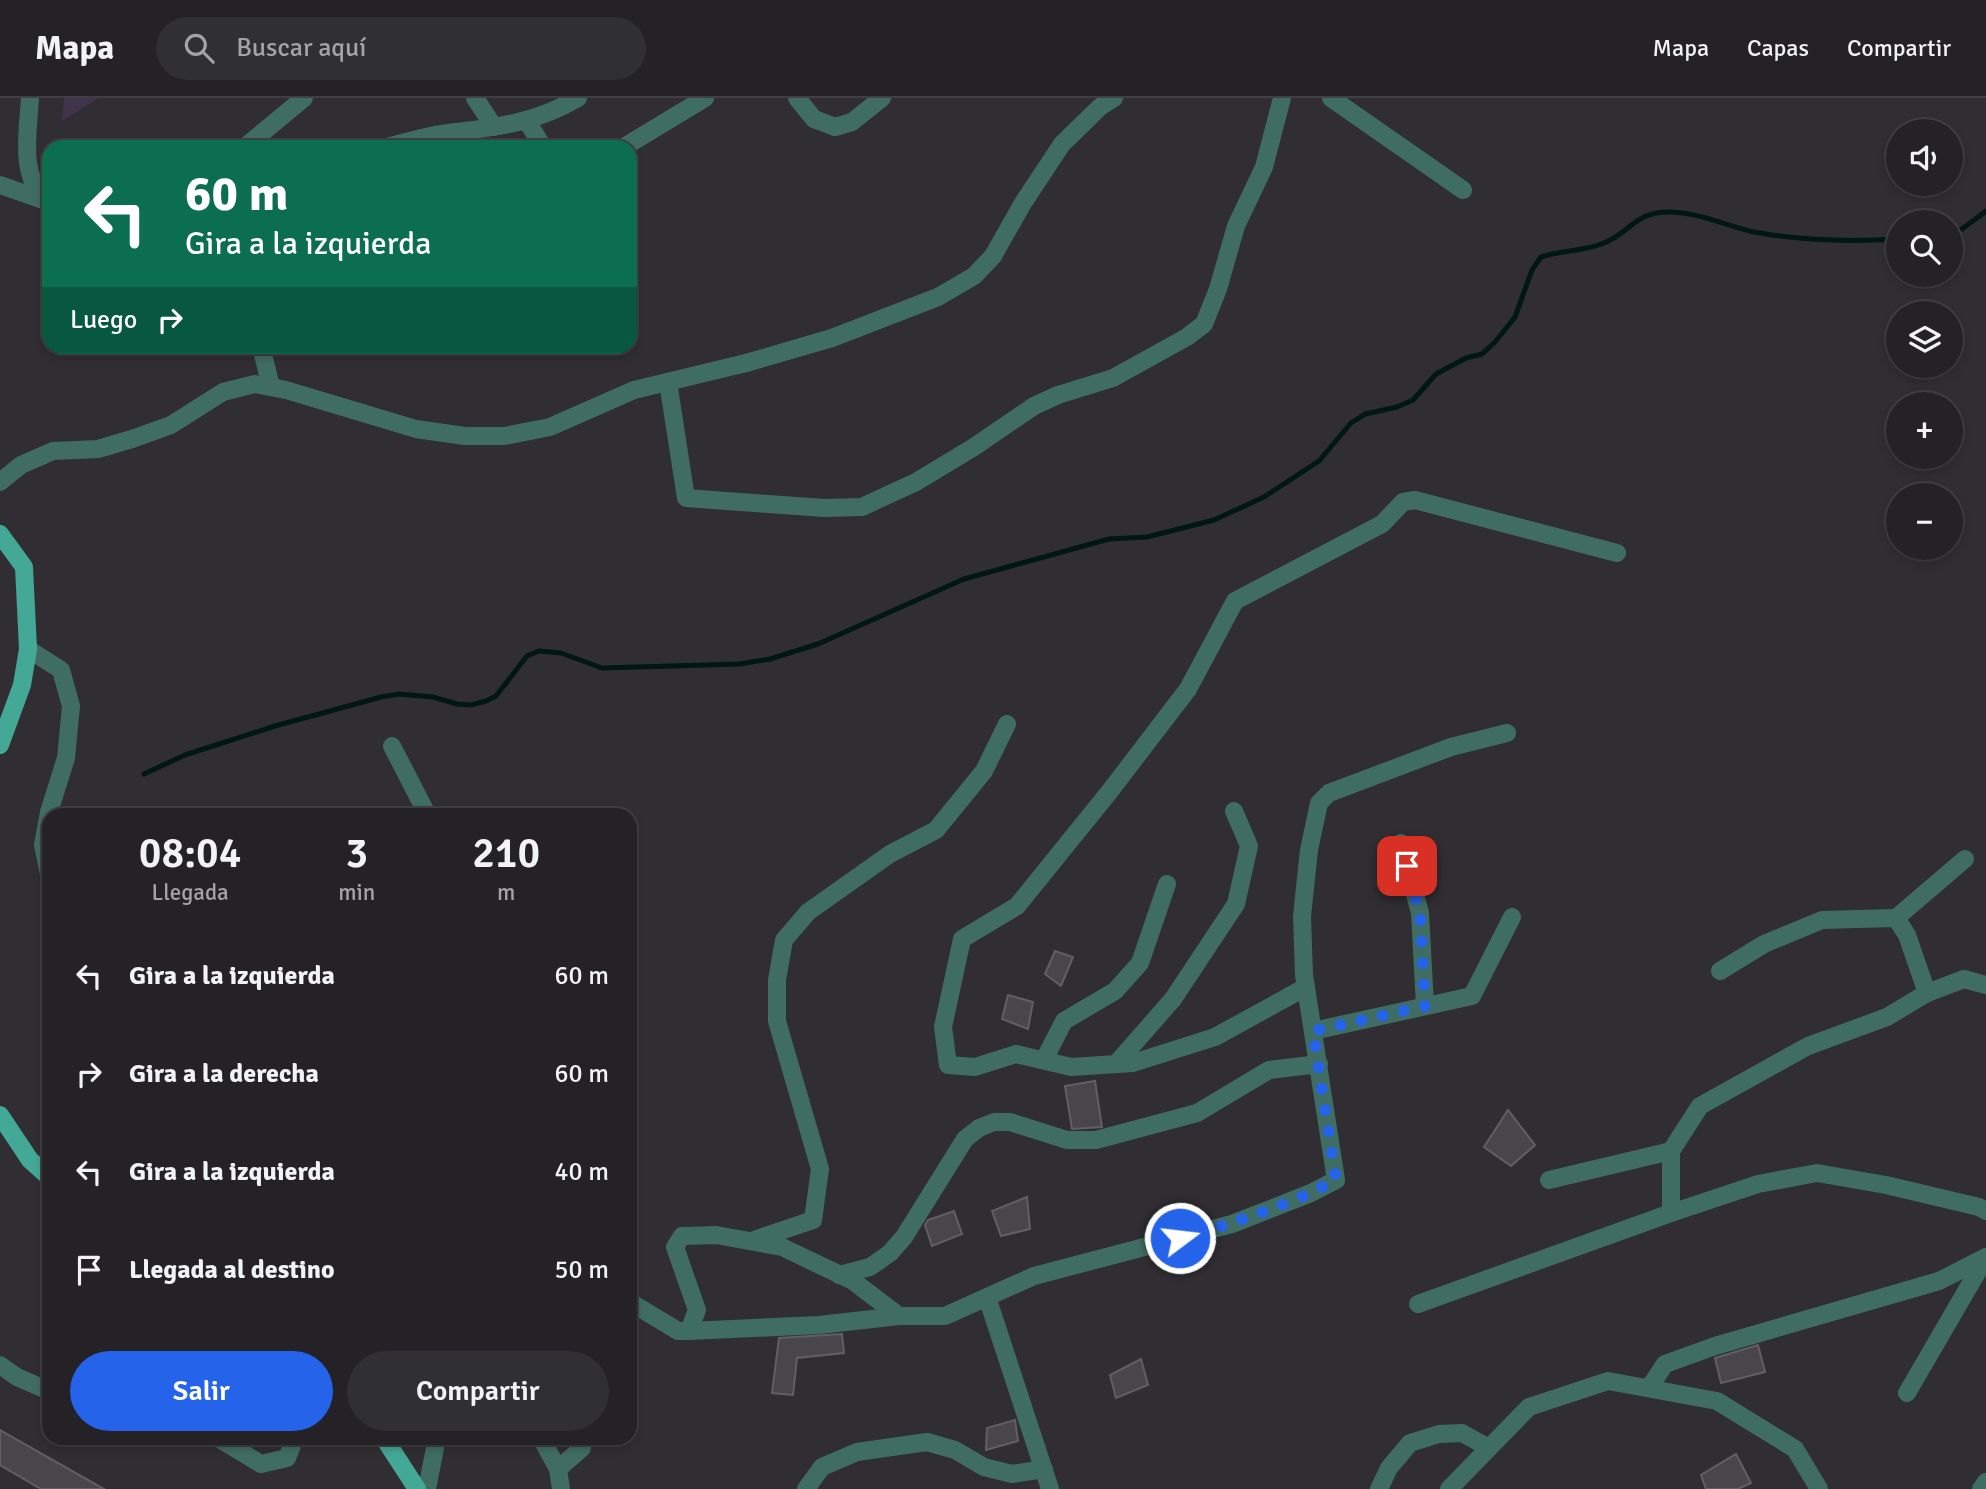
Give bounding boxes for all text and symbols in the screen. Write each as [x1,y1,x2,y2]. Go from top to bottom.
search box [156,17,646,80]
text: Mapa [35,28,114,69]
icon: search [180,29,218,67]
text: Buscar aquí [236,32,366,64]
text: Mapa [1653,33,1709,63]
text: Capas [1747,33,1809,63]
text: Compartir [1847,33,1951,63]
map controls [1886,119,1963,560]
button: sound [1886,119,1963,196]
text: 60 m [185,164,288,224]
icon: left [70,168,161,259]
button: search [1886,210,1963,287]
text: Gira a la izquierda [185,224,432,263]
icon: right [151,301,189,339]
button: layers [1886,301,1963,378]
text: Luego [70,304,137,336]
button: + [1886,392,1963,469]
button: − [1886,483,1963,560]
text: 08:04 [139,828,241,879]
text: 3 [345,828,368,879]
text: 210 [472,828,540,879]
pin [1377,836,1437,896]
icon: arrive [1388,847,1426,885]
text: Llegada [151,878,229,907]
text: min [338,878,375,907]
text: m [497,878,515,907]
icon: left [70,957,108,995]
text: Gira a la izquierda [129,960,335,992]
text: 60 m [554,960,609,992]
icon: right [70,1055,108,1093]
text: Gira a la derecha [129,1058,319,1090]
text: 60 m [554,1058,609,1090]
icon: left [70,1153,108,1191]
text: Gira a la izquierda [129,1156,335,1188]
text: 40 m [554,1156,609,1188]
position arrow [1143,1201,1217,1275]
icon: arrive [70,1251,108,1289]
text: Llegada al destino [129,1254,335,1286]
text: 50 m [554,1254,609,1286]
button: Salir [70,1351,333,1431]
button: Compartir [347,1351,609,1431]

